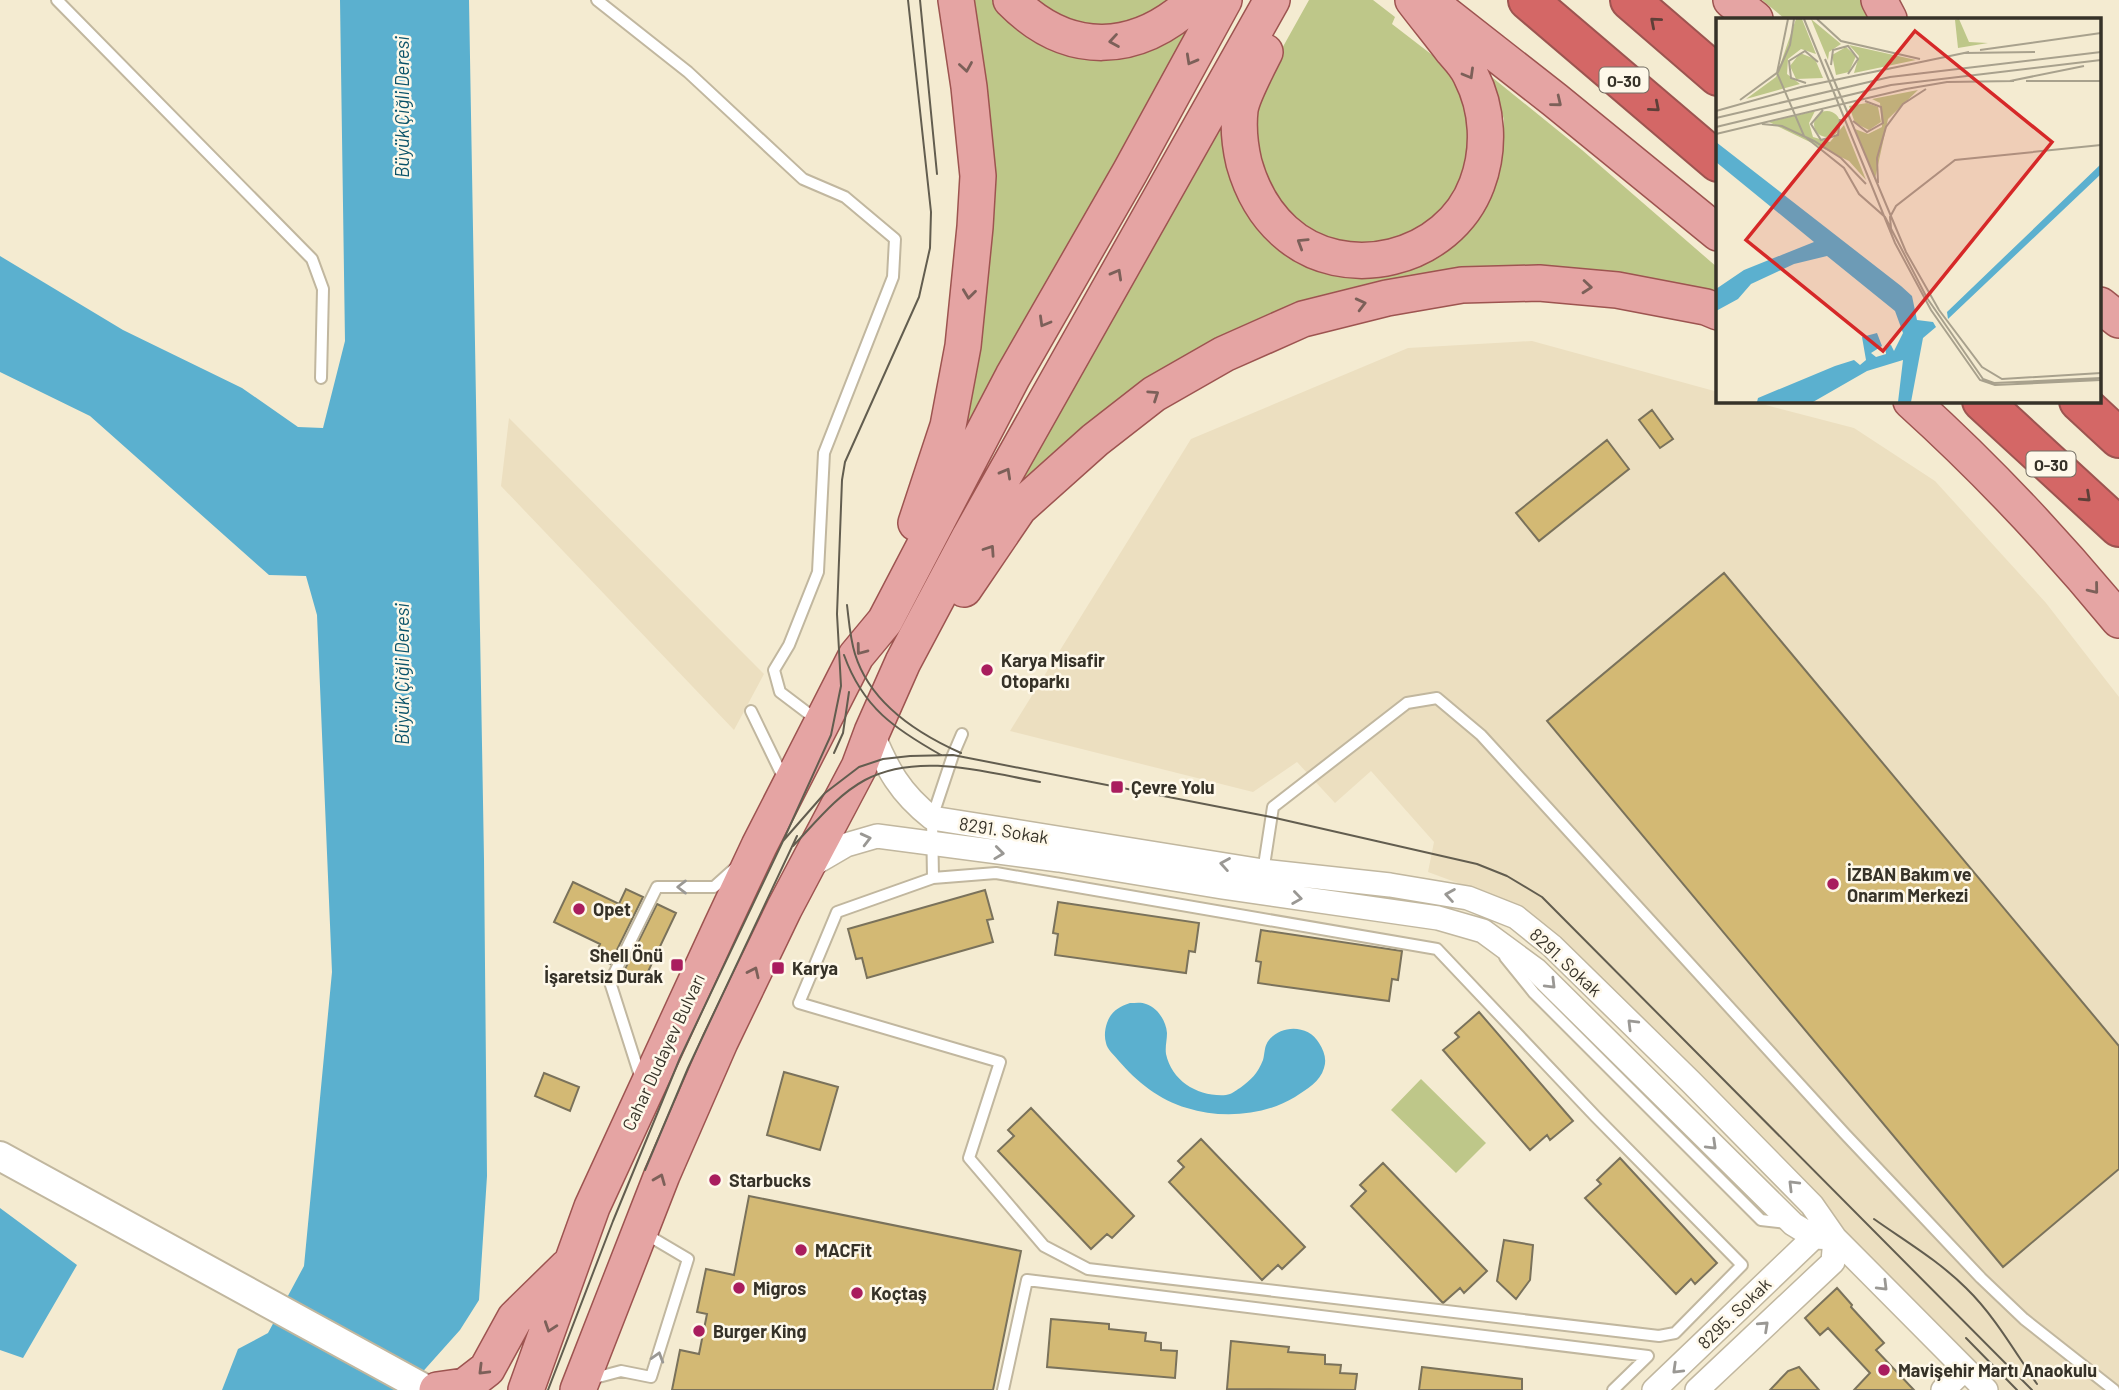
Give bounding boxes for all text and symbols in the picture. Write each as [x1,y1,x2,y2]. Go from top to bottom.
one-way arrow [1651,18,1664,30]
inset map [1716,18,2102,402]
one-way arrow [1108,33,1120,48]
water label: Büyük Çiğli Deresi [390,36,413,178]
one-way arrow [1186,53,1199,65]
one-way arrow [958,62,973,73]
one-way arrow [1461,66,1474,79]
road number: O-30 [1600,68,1648,92]
one-way arrow [1550,94,1562,107]
one-way arrow [1647,99,1660,111]
one-way arrow [1297,238,1310,251]
one-way arrow [1109,269,1122,282]
one-way arrow [1582,279,1593,294]
one-way arrow [961,288,976,300]
one-way arrow [1355,298,1367,312]
one-way arrow [1039,315,1052,328]
one-way arrow [1146,391,1159,403]
road number: O-30 [2026,452,2076,477]
one-way arrow [998,467,1011,480]
one-way arrow [2078,489,2091,501]
one-way arrow [982,545,995,558]
one-way arrow [2086,581,2098,594]
water label: Büyük Çiğli Deresi [390,603,413,745]
one-way arrow [857,642,870,654]
place label: Karya Misafir Otoparkı [1001,649,1105,692]
marker: Karya Misafir Otoparkı [979,662,995,678]
place label: Çevre Yolu [1131,776,1215,798]
marker: Çevre Yolu [1109,779,1125,795]
street label: 8291. Sokak [958,812,1050,848]
one-way arrow [860,833,872,847]
one-way arrow [993,845,1005,860]
one-way arrow [1219,857,1231,872]
place label: İZBAN Bakım ve Onarım Merkezi [1847,863,1972,906]
marker: İZBAN Bakım ve Onarım Merkezi [1825,876,1841,892]
one-way arrow [677,879,687,895]
one-way arrow [1444,888,1456,903]
one-way arrow [1291,890,1302,905]
place label: Opet [593,898,631,920]
marker: Opet [571,901,587,917]
street label: 8291. Sokak [1525,923,1607,1001]
place label: Shell Önü İşaretsiz Durak [544,944,663,987]
marker: Shell Önü İşaretsiz Durak [669,957,685,973]
place label: Karya [792,957,838,979]
marker: Karya [770,960,786,976]
one-way arrow [746,967,760,979]
street label: Cahar Dudayev Bulvarı [617,970,709,1134]
one-way arrow [1543,976,1556,989]
one-way arrow [1627,1019,1640,1032]
one-way arrow [1704,1136,1717,1149]
place label: Starbucks [729,1169,811,1191]
marker: Starbucks [707,1172,723,1188]
one-way arrow [652,1173,666,1186]
one-way arrow [1788,1180,1801,1193]
place label: MACFit [815,1239,872,1261]
marker: MACFit [793,1242,809,1258]
street label: 8295. Sokak [1693,1273,1775,1353]
place label: Migros [753,1277,806,1299]
one-way arrow [1875,1278,1888,1291]
marker: Migros [731,1280,747,1296]
place label: Koçtaş [871,1282,927,1304]
marker: Koçtaş [849,1285,865,1301]
one-way arrow [544,1320,558,1332]
place label: Burger King [713,1320,806,1342]
one-way arrow [1756,1322,1769,1335]
marker: Burger King [691,1323,707,1339]
one-way arrow [649,1351,664,1363]
place label: Mavişehir Martı Anaokulu [1898,1359,2097,1381]
one-way arrow [1672,1360,1685,1373]
one-way arrow [479,1362,491,1375]
marker: Mavişehir Martı Anaokulu [1876,1362,1892,1378]

